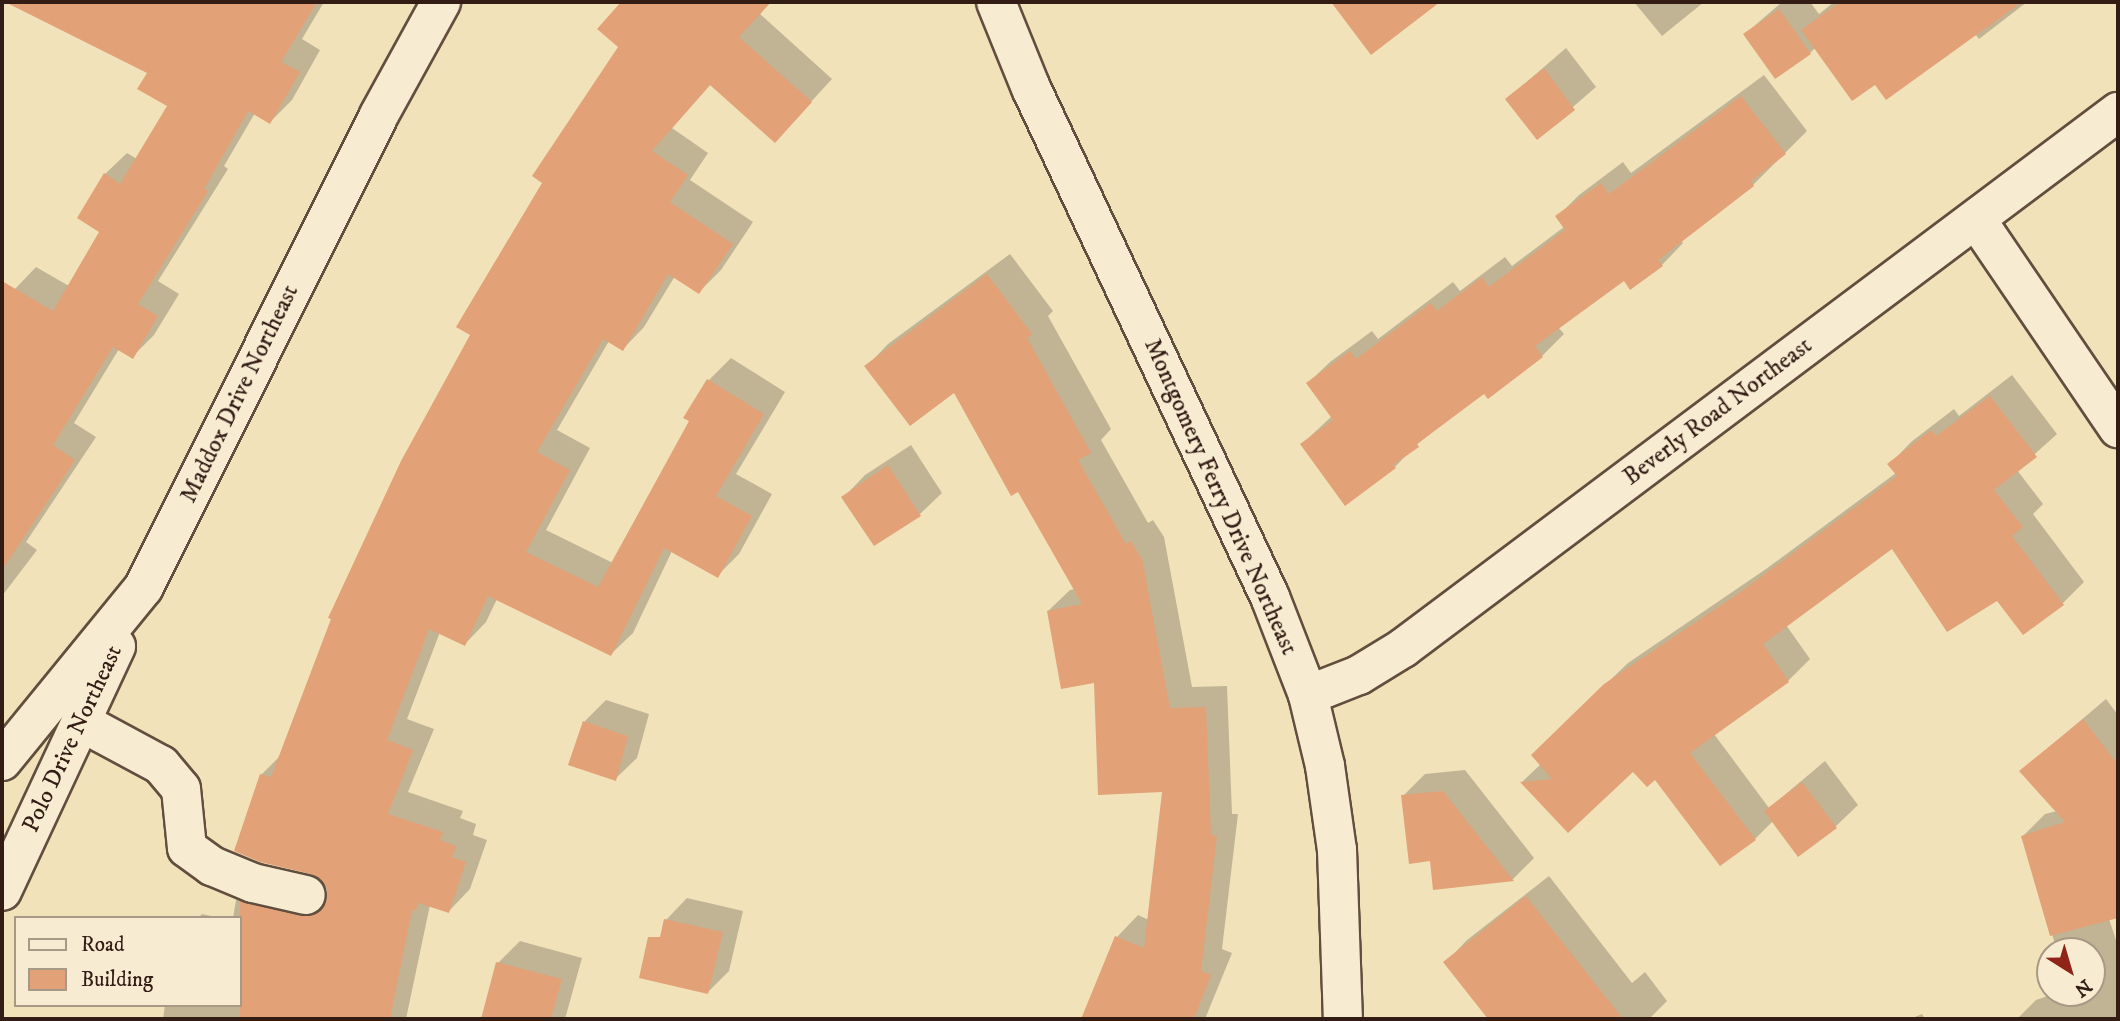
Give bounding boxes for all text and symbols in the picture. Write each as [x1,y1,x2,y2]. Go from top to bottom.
street label: Maddox Drive Northeast [175,280,305,508]
street label: Beverly Road Northeast [1618,332,1818,492]
street label: Montgomery Ferry Drive Northeast [1137,335,1303,659]
street label: Polo Drive Northeast [17,641,129,837]
legend [14,916,242,1007]
text: Road [81,932,125,958]
north arrow [2036,937,2106,1007]
text: Building [81,967,153,993]
text: N [2070,974,2096,1001]

